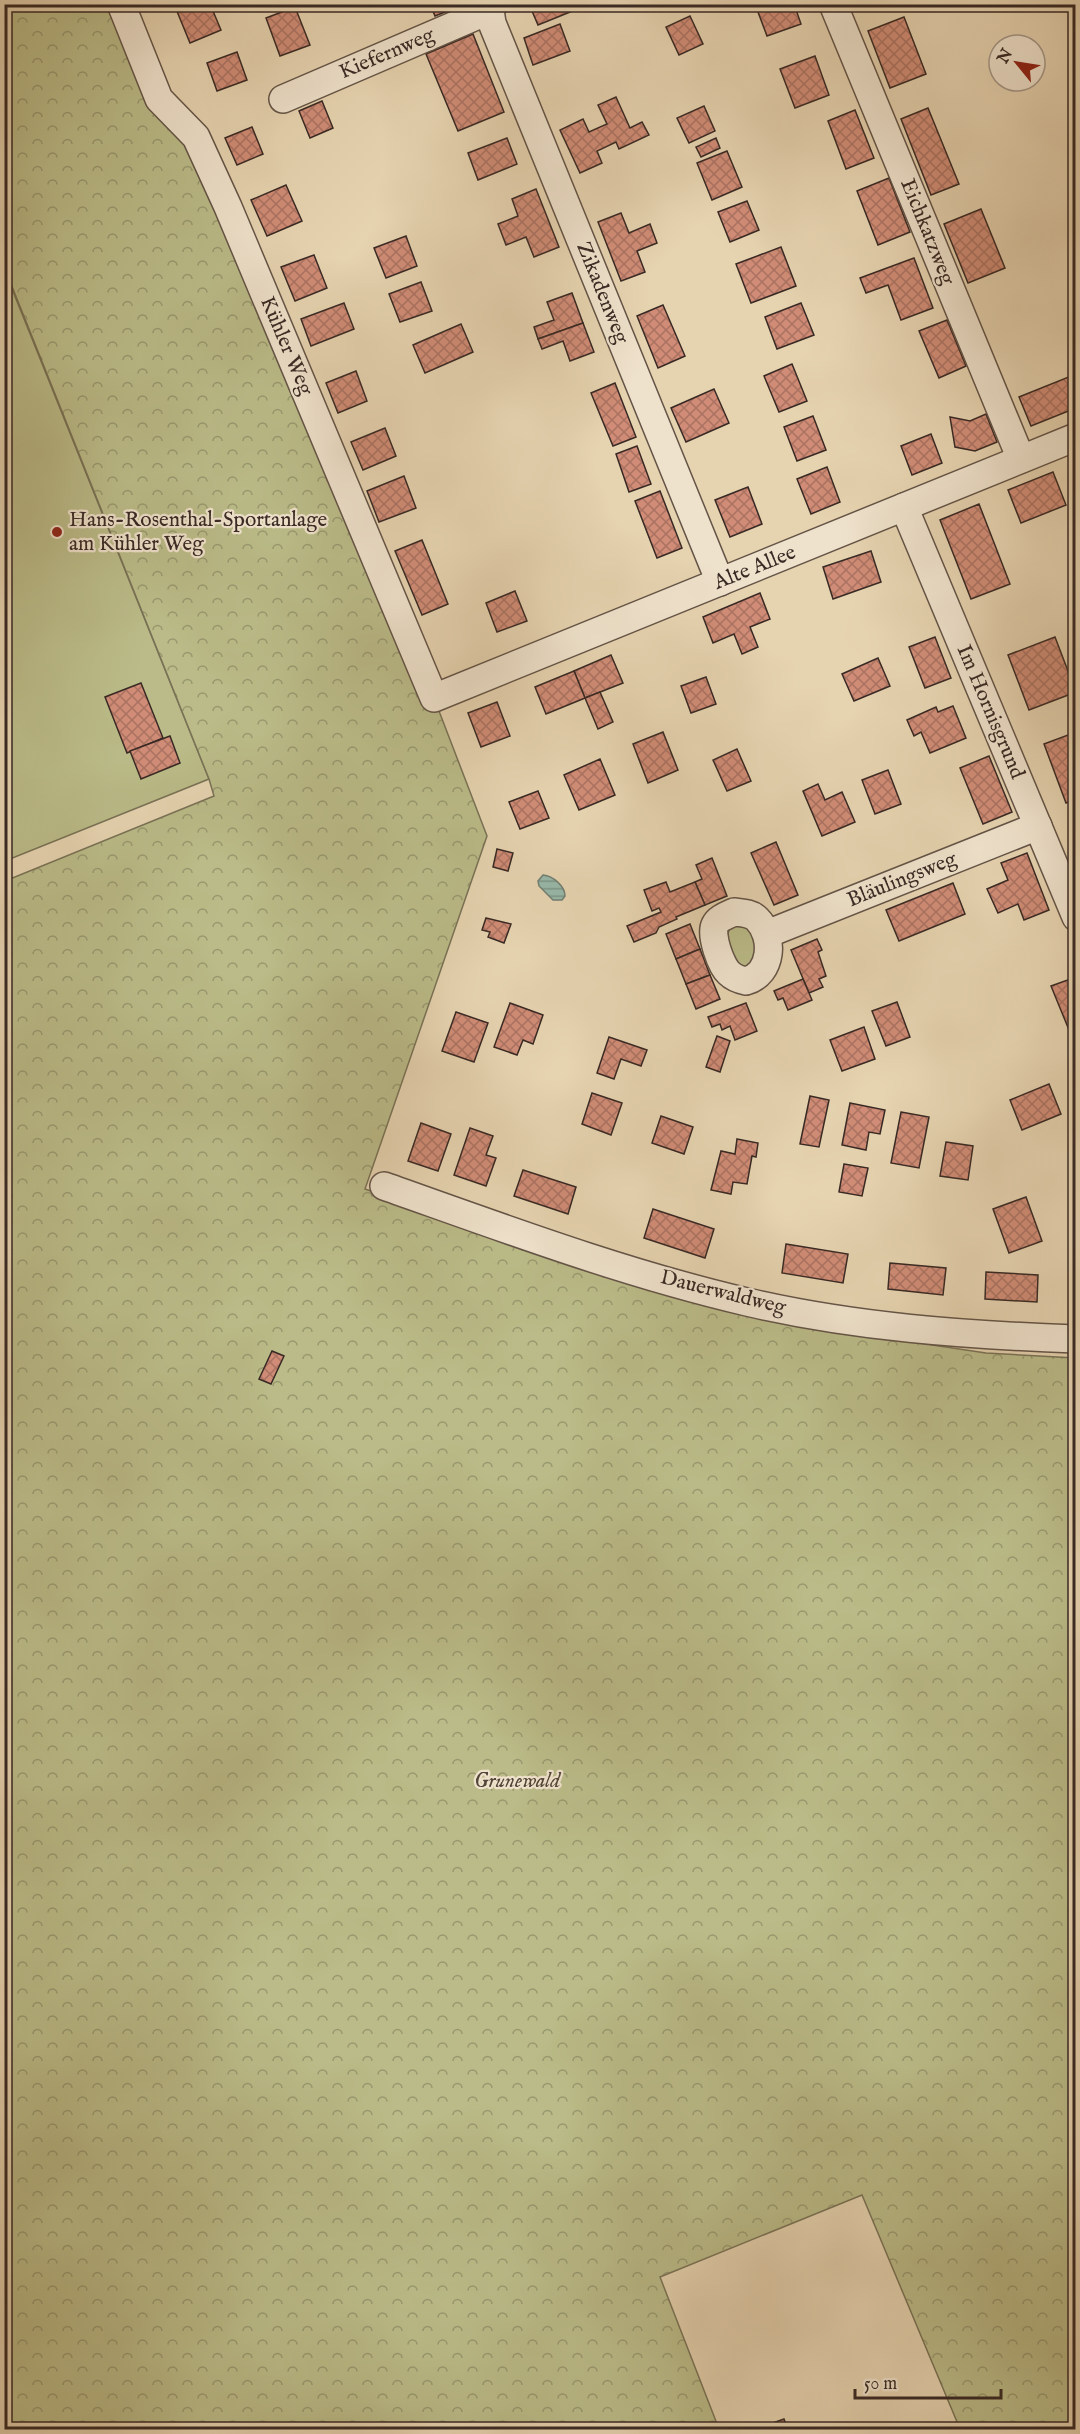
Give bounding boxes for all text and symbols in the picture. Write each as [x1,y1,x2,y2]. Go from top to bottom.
street label: Kiefernweg [335,22,439,86]
north arrow [987,33,1047,93]
text: N [993,45,1018,68]
street label: Eichkatzweg [893,175,961,290]
street label: Zikadenweg [569,238,635,348]
street label: Kühler Weg [253,293,319,400]
place label: Hans-Rosenthal-Sportanlage am Kühler Weg [69,507,328,558]
marker: Hans-Rosenthal-Sportanlage am Kühler Weg [50,525,64,539]
street label: Alte Allee [709,539,800,597]
street label: Im Hornisgrund [950,641,1031,784]
street label: Bläulingsweg [843,846,961,914]
street label: Dauerwaldweg [657,1264,789,1322]
park label: Grunewald [474,1768,562,1795]
scale bar [855,2362,1000,2400]
text: 50 m [864,2373,897,2396]

